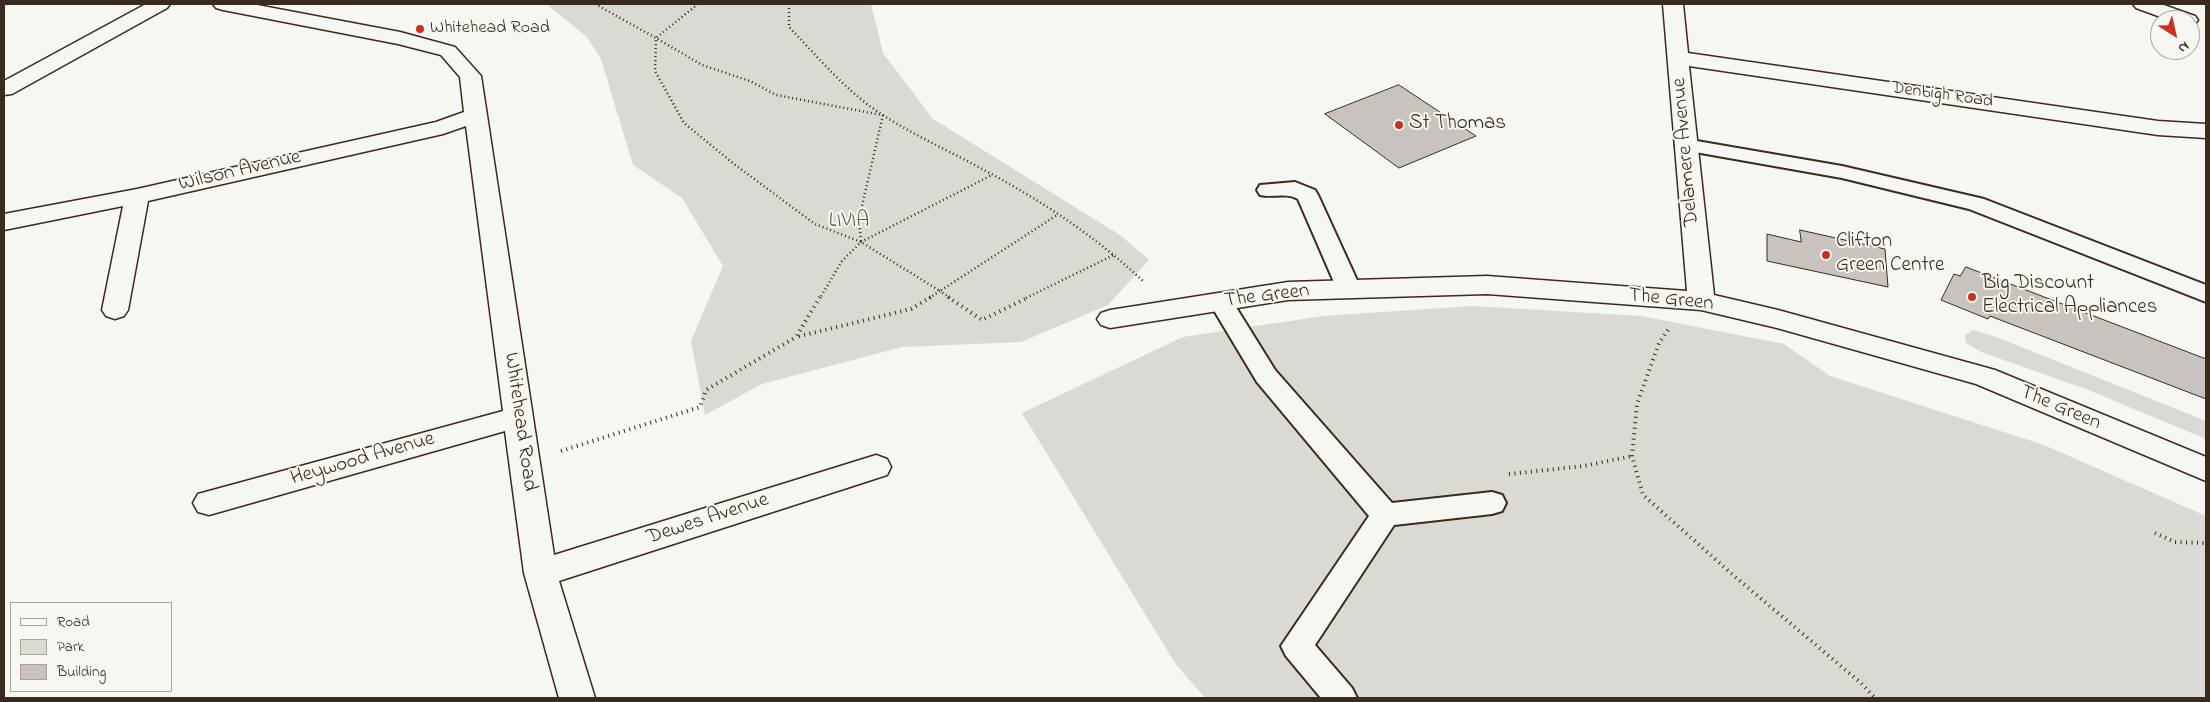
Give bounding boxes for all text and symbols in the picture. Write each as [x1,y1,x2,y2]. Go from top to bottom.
north arrow [2150,10,2200,60]
place label: Whitehead Road [430,18,550,40]
marker: Whitehead Road [414,23,426,35]
text: N [2173,36,2193,58]
street label: Delamere Avenue [1668,77,1706,227]
street label: Denbigh Road [1890,78,1994,114]
place label: St Thomas [1409,112,1506,138]
marker: St Thomas [1393,119,1405,131]
street label: Wilson Avenue [176,146,304,198]
park label: LIVIA [829,210,869,236]
place label: Clifton Green Centre [1836,230,1944,280]
marker: Clifton Green Centre [1820,249,1832,261]
place label: Big Discount Electrical Appliances [1982,272,2157,322]
street label: The Green [1223,279,1311,315]
street label: The Green [1627,284,1715,318]
marker: Big Discount Electrical Appliances [1966,291,1978,303]
street label: Whitehead Road [497,351,541,493]
street label: The Green [2016,381,2104,437]
street label: Heywood Avenue [288,427,438,493]
street label: Dewes Avenue [644,488,772,552]
legend [10,602,172,692]
text: Road [57,611,90,633]
text: Park [57,636,84,658]
text: Building [57,661,106,683]

